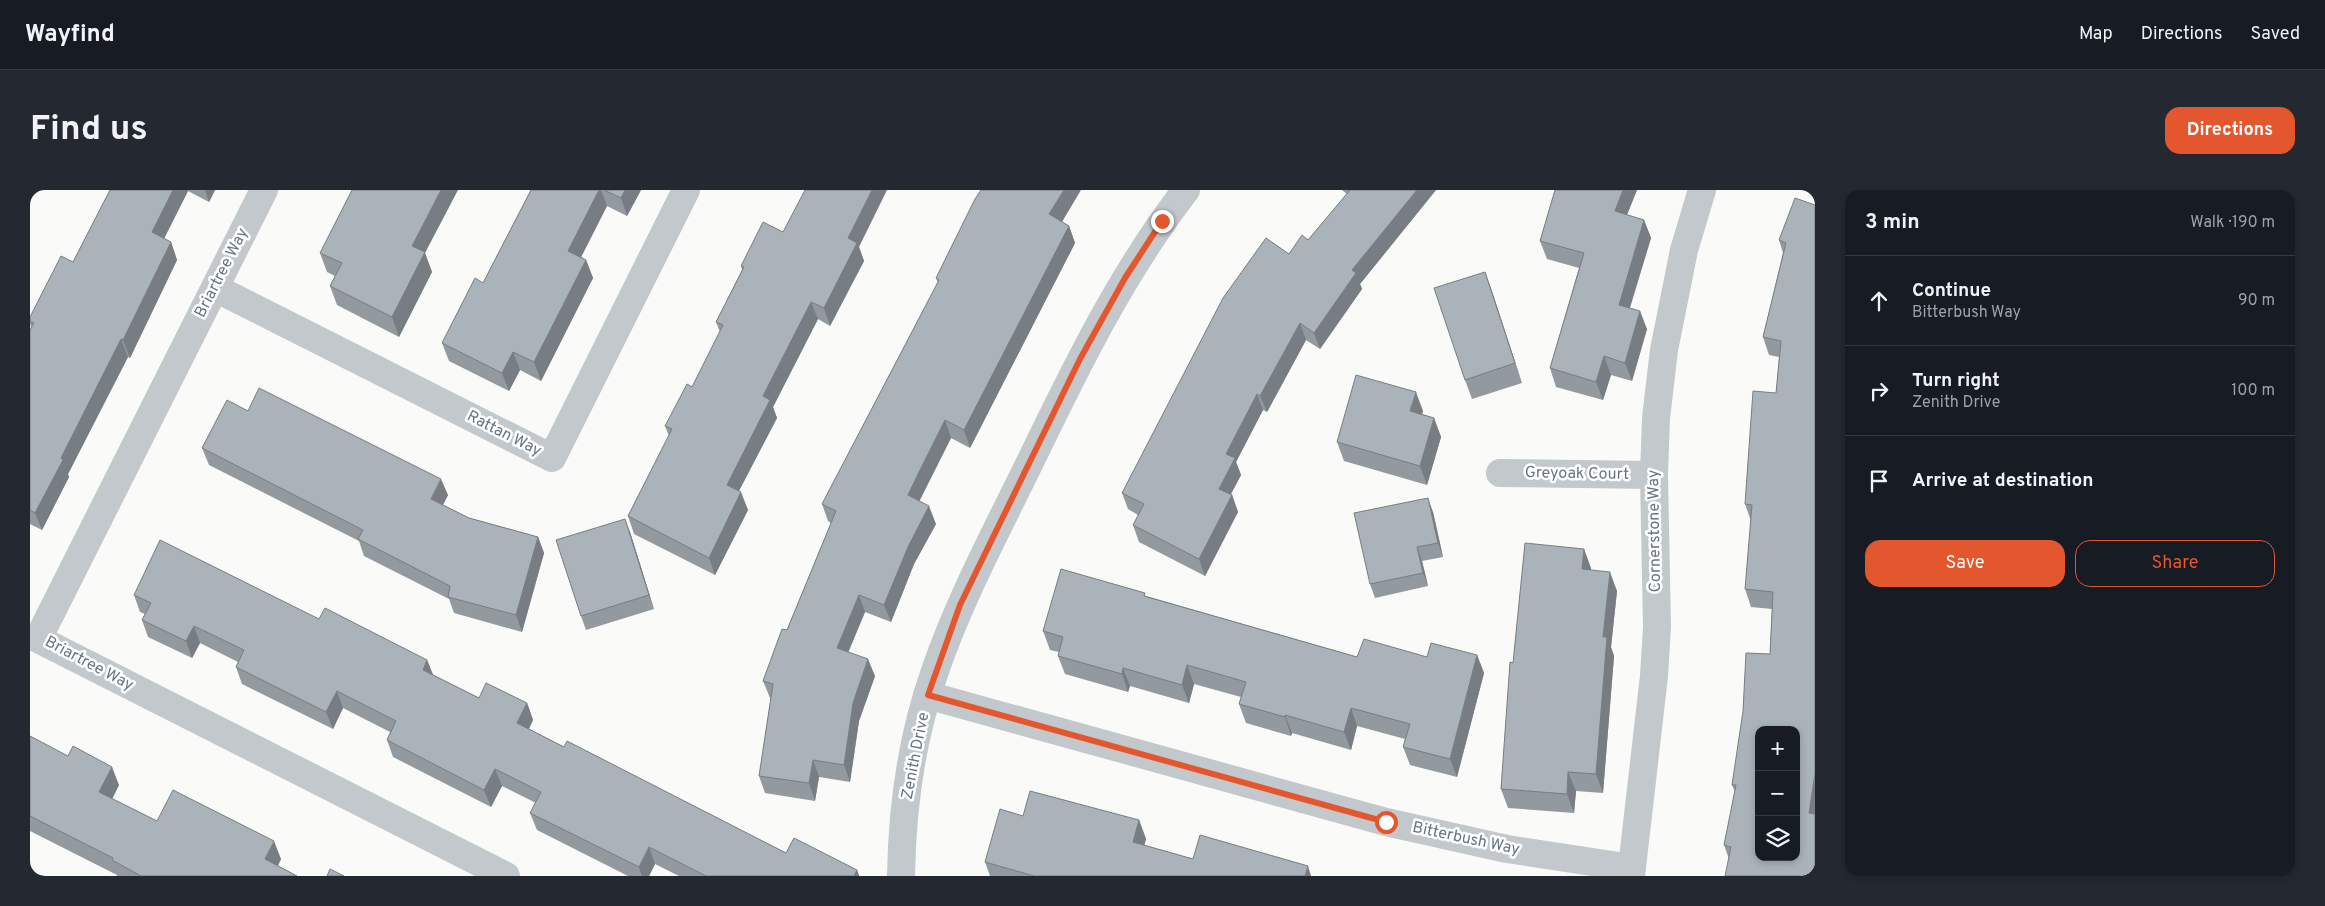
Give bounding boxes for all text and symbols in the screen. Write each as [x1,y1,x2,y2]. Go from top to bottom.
text: Wayfind [25,20,115,50]
text: Map [2079,23,2113,46]
text: Directions [2141,23,2223,46]
text: Saved [2251,23,2300,46]
button: Directions [2165,107,2295,154]
text: Find us [30,108,148,152]
text: 3 min [1865,209,1920,236]
route end [1151,210,1174,233]
text: Walk · 190 m [2190,213,2275,233]
street label: Briartree Way [191,225,253,321]
text: Continue [1912,279,1991,303]
icon: ahead [1865,287,1893,315]
text: 90 m [2238,291,2275,311]
text: Bitterbush Way [1912,303,2021,323]
text: Turn right [1912,369,2000,393]
icon: right [1865,377,1893,405]
text: 100 m [2231,381,2275,401]
text: Zenith Drive [1912,393,2000,413]
street label: Rattan Way [463,407,545,461]
street label: Greyoak Court [1525,463,1629,485]
icon: arrive [1865,467,1893,495]
street label: Cornerstone Way [1644,469,1666,593]
text: Arrive at destination [1912,469,2093,493]
button: Save [1865,540,2065,587]
button: Share [2075,540,2275,587]
street label: Briartree Way [41,632,137,696]
street label: Zenith Drive [898,711,934,801]
map controls [1755,726,1800,861]
button: + [1755,726,1800,771]
button: − [1755,771,1800,816]
route start [1375,811,1398,834]
button: layers [1755,816,1800,861]
street label: Bitterbush Way [1411,818,1521,860]

